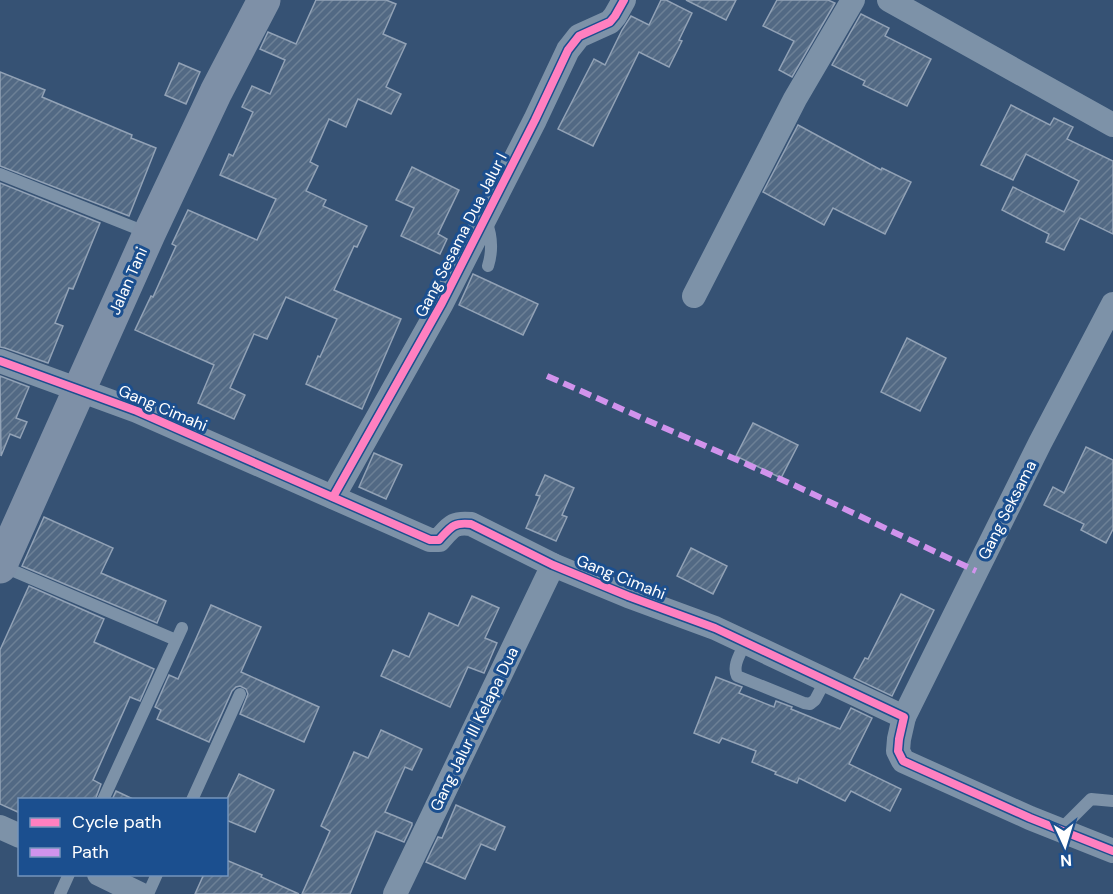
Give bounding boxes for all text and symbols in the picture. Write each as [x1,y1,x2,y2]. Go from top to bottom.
street label: Gang Sesama Dua Jalur I [410,149,512,321]
street label: Jalan Tani [104,244,152,318]
street label: Gang Cimahi [115,380,211,436]
street label: Gang Seksama [973,457,1041,563]
street label: Gang Cimahi [573,550,669,604]
street label: Gang Jalur III Kelapa Dua [425,643,523,815]
legend [18,798,228,876]
text: Cycle path [72,810,162,834]
north arrow [1035,816,1095,876]
text: Path [72,840,109,864]
text: N [1059,850,1073,871]

